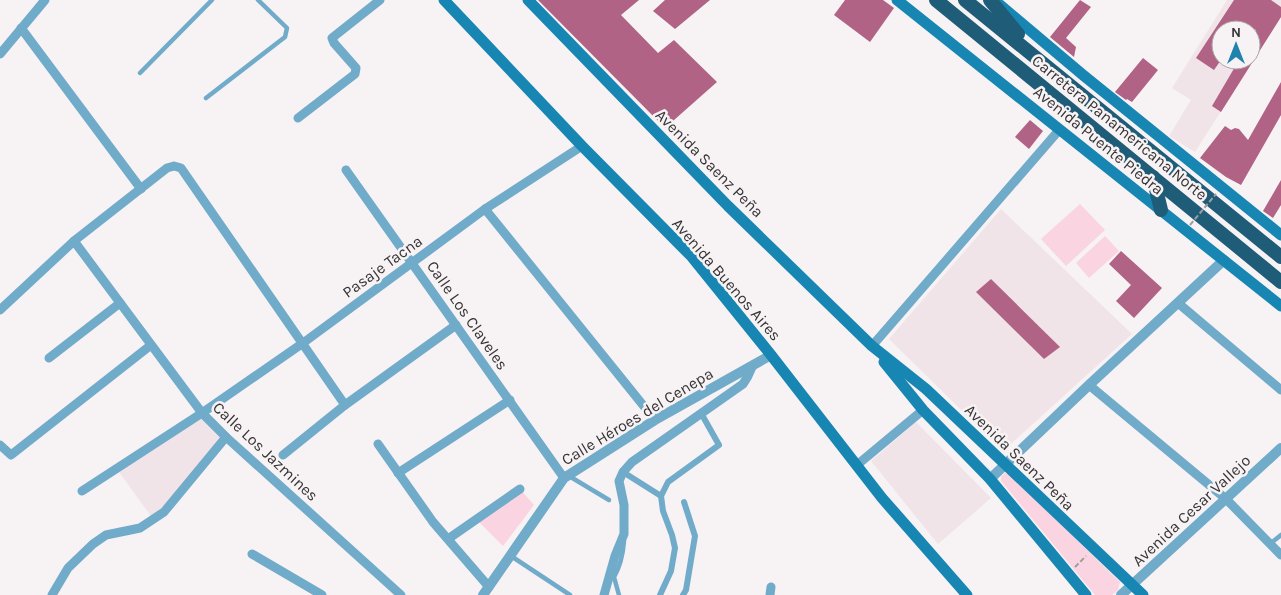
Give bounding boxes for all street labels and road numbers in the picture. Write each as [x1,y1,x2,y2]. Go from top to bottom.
street label: Carretera Panamericana Norte [1028,51,1211,204]
street label: Avenida Puente Piedra [1030,82,1168,199]
street label: Avenida Saenz Peña [652,105,768,221]
street label: Avenida Buenos Aires [668,214,785,345]
street label: Pasaje Tacna [339,231,426,302]
street label: Calle Los Claveles [423,257,512,373]
street label: Calle Héroes del Cenepa [558,364,717,469]
street label: Calle Los Jazmines [209,398,322,505]
street label: Avenida Saenz Peña [961,400,1078,515]
street label: Avenida Cesar Vallejo [1128,451,1254,570]

